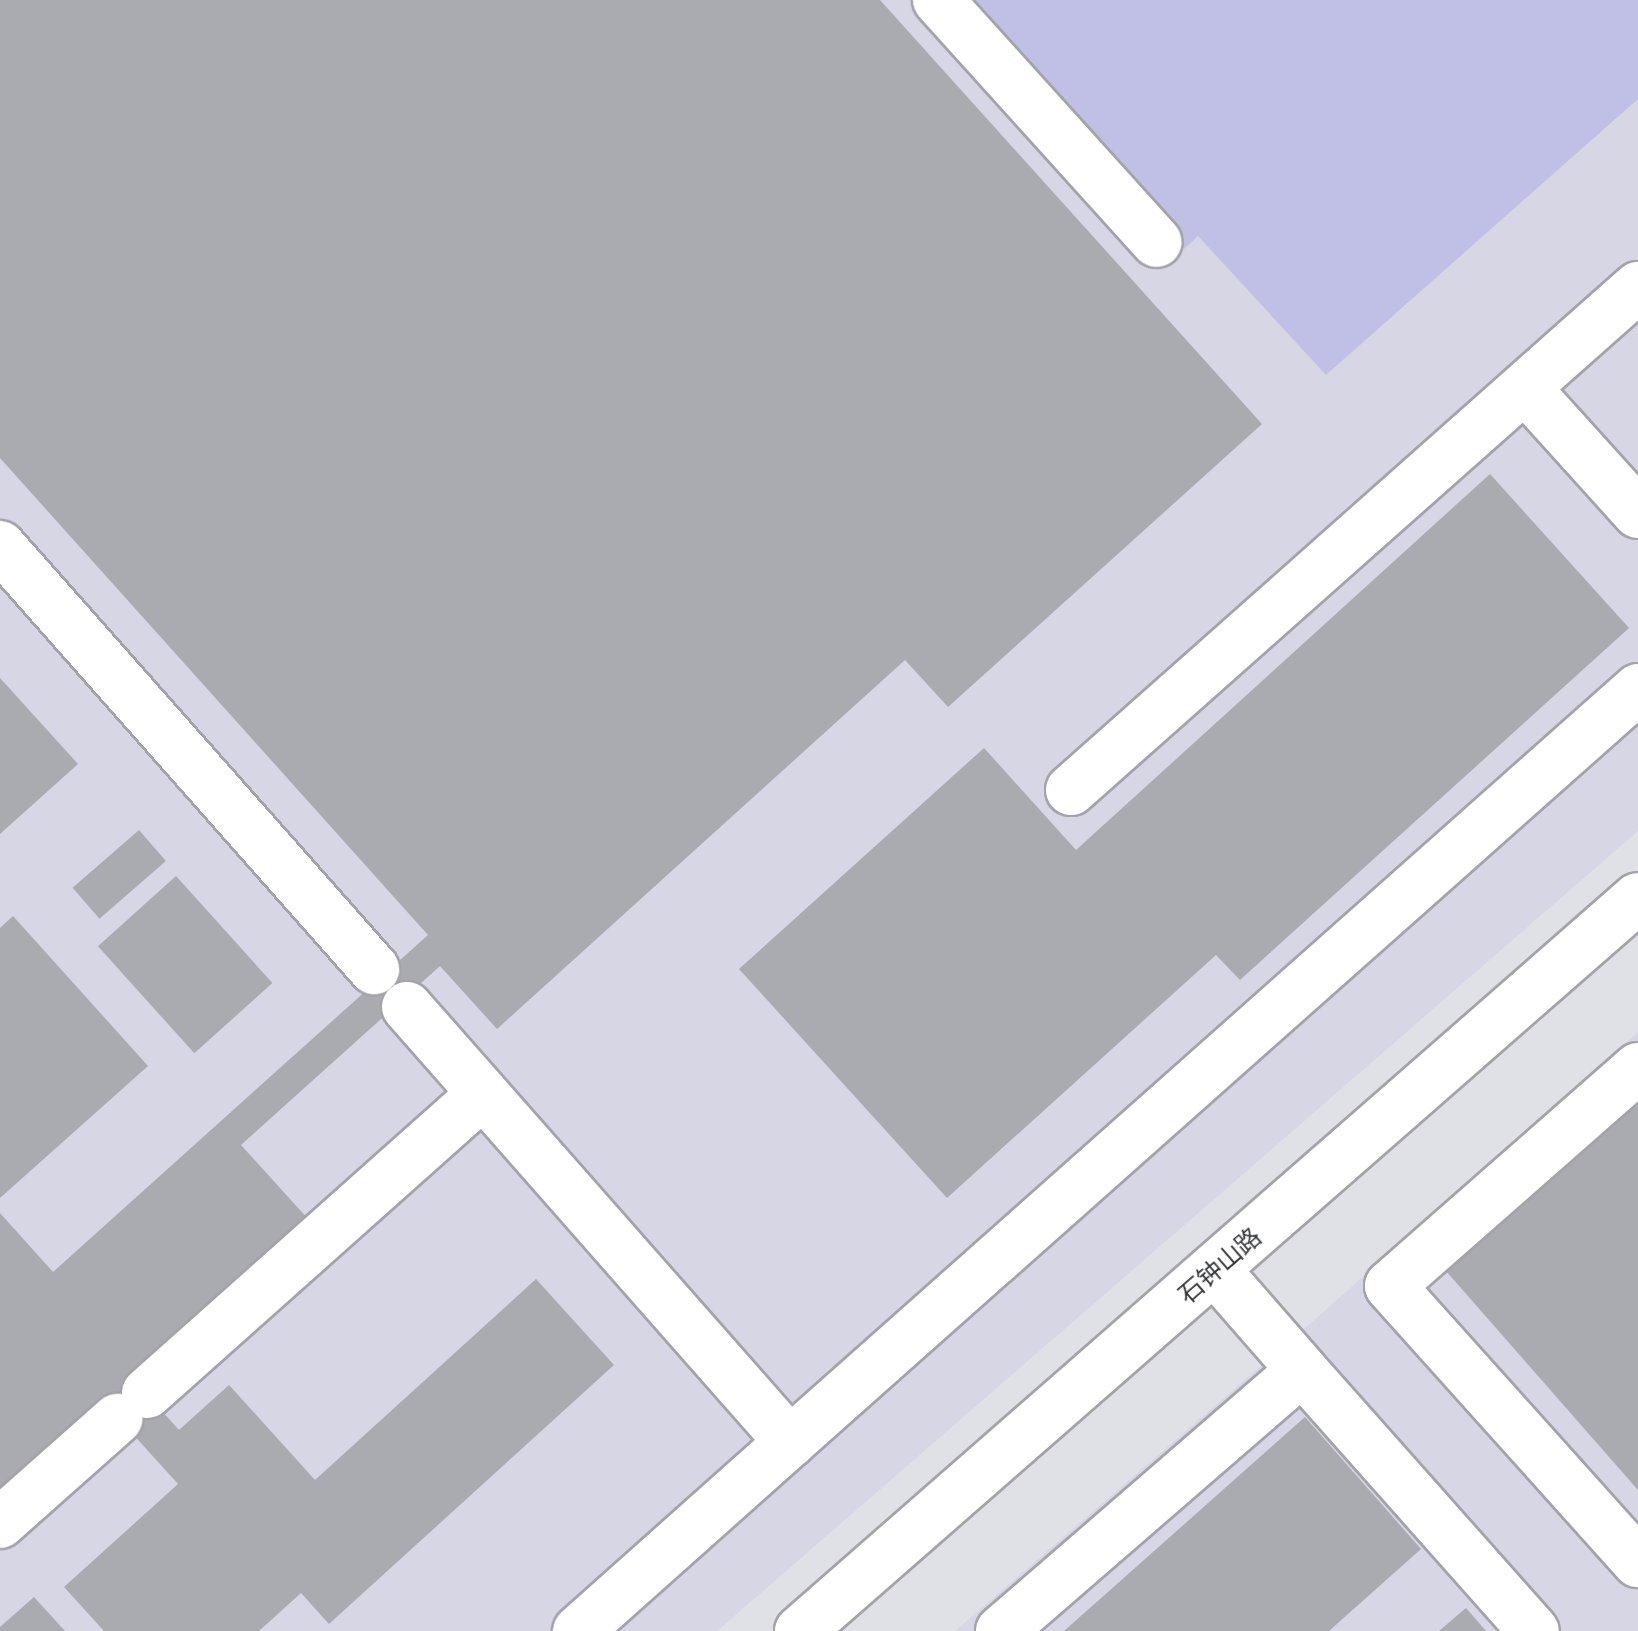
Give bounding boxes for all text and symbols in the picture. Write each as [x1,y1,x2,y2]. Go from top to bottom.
street label: 石钟山路 [1171,1221,1267,1309]

